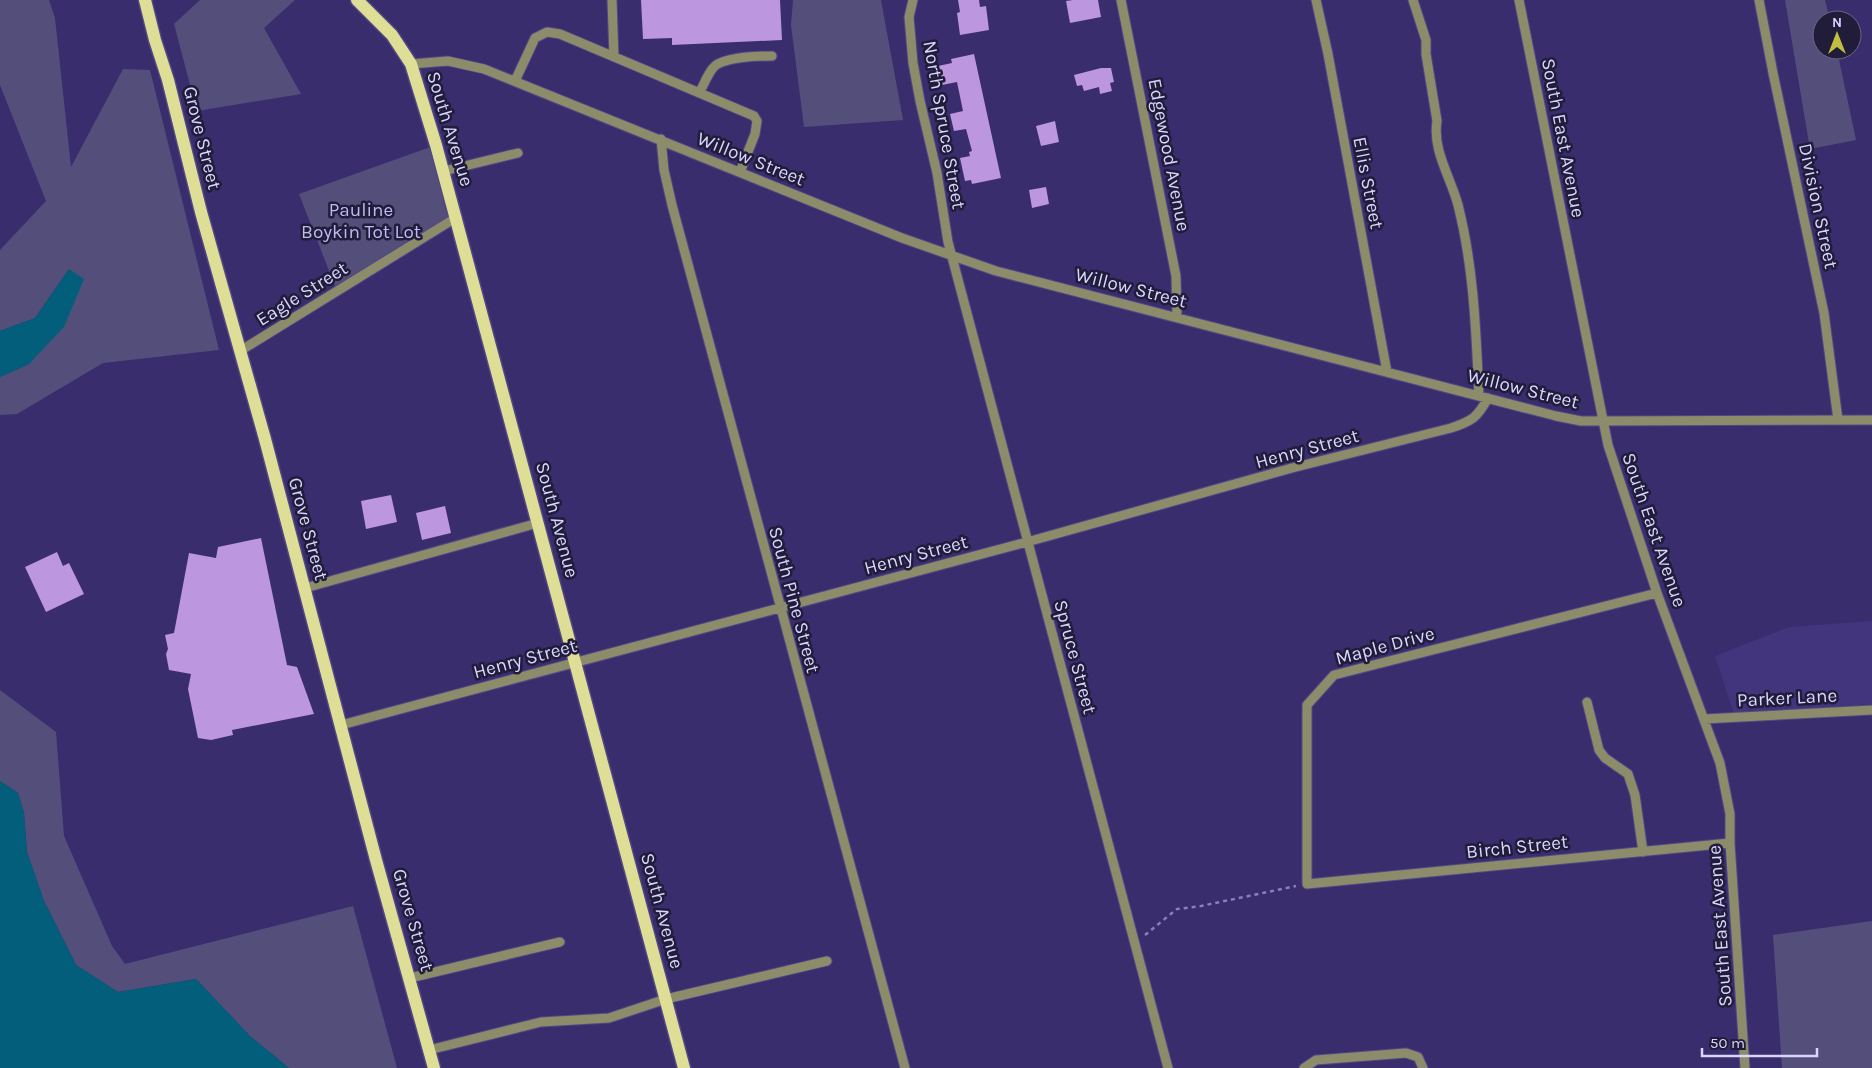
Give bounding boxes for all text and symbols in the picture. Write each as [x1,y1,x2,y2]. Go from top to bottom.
north arrow [1812,10,1862,60]
text: N [1832,14,1842,31]
street label: North Spruce Street [918,39,970,211]
street label: South East Avenue [1537,56,1589,220]
street label: South Avenue [422,69,478,189]
street label: Edgewood Avenue [1143,77,1195,233]
street label: Grove Street [179,84,225,192]
street label: Willow Street [694,127,808,191]
street label: Ellis Street [1348,135,1388,231]
street label: Division Street [1794,141,1842,271]
park label: Pauline Boykin Tot Lot [301,199,421,243]
street label: Eagle Street [252,257,352,331]
street label: Willow Street [1073,264,1189,312]
street label: Willow Street [1465,365,1581,413]
street label: Henry Street [1253,425,1361,473]
street label: South East Avenue [1617,450,1691,610]
street label: South Avenue [531,460,583,580]
street label: Grove Street [284,475,332,583]
street label: South Pine Street [764,524,824,676]
street label: Henry Street [862,531,970,579]
street label: Spruce Street [1049,598,1101,716]
street label: Maple Drive [1333,622,1437,670]
street label: Henry Street [471,635,579,683]
street label: Parker Lane [1736,684,1838,712]
street label: Birch Street [1465,831,1569,863]
street label: South East Avenue [1703,845,1737,1007]
street label: South Avenue [636,851,688,971]
street label: Grove Street [388,866,438,974]
scale bar [1702,1026,1817,1058]
text: 50 m [1710,1034,1745,1052]

